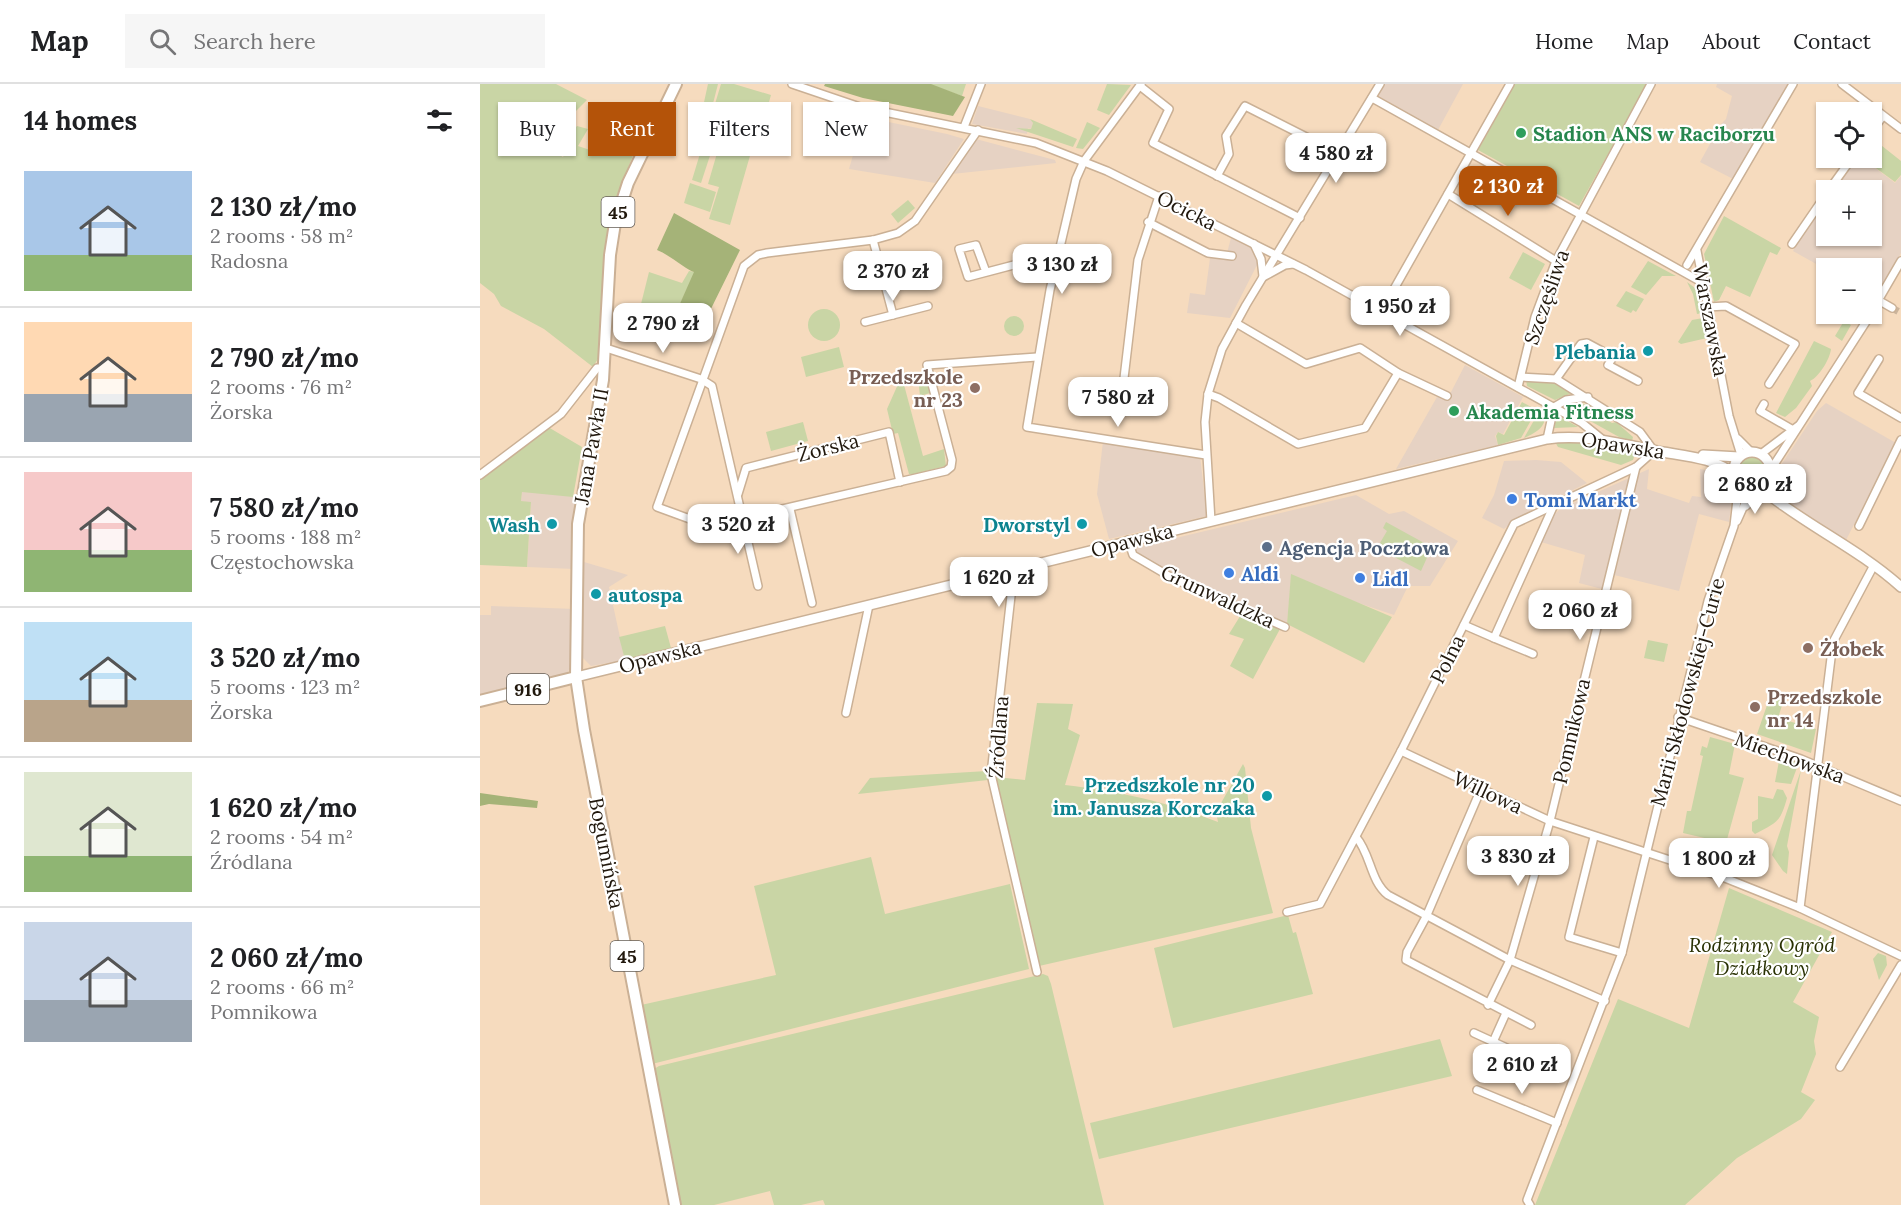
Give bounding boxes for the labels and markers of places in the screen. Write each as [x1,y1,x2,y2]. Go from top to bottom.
place label: Stadion ANS w Raciborzu [1533,121,1775,146]
marker: Stadion ANS w Raciborzu [1514,126,1528,140]
pin: 4 580 zł [1274,133,1398,184]
pin: 2 130 zł [1446,166,1570,217]
pin: 3 130 zł [1000,244,1124,295]
pin: 2 370 zł [831,251,955,302]
pin: 1 950 zł [1338,286,1462,337]
pin: 2 790 zł [601,303,725,354]
place label: Plebania [1555,339,1637,364]
marker: Plebania [1641,344,1655,358]
place label: Przedszkole nr 23 [848,364,963,412]
pin: 7 580 zł [1056,377,1180,428]
marker: Przedszkole nr 23 [968,381,982,395]
place label: Akademia Fitness [1466,399,1634,424]
marker: Akademia Fitness [1447,404,1461,418]
pin: 2 680 zł [1693,464,1817,515]
place label: Tomi Markt [1524,487,1638,512]
marker: Tomi Markt [1505,492,1519,506]
pin: 3 520 zł [676,504,800,555]
place label: Wash [488,512,541,537]
place label: Dworstyl [983,512,1070,537]
marker: Wash [545,517,559,531]
marker: Dworstyl [1075,517,1089,531]
place label: Agencja Pocztowa [1279,535,1450,560]
marker: Agencja Pocztowa [1260,540,1274,554]
pin: 1 620 zł [937,557,1061,608]
place label: Aldi [1241,561,1280,586]
marker: Aldi [1222,566,1236,580]
place label: Lidl [1372,566,1409,591]
marker: Lidl [1353,571,1367,585]
place label: autospa [608,582,683,607]
marker: autospa [589,587,603,601]
pin: 2 060 zł [1518,590,1642,641]
place label: Żłobek [1820,636,1884,661]
marker: Żłobek [1801,641,1815,655]
place label: Przedszkole nr 14 [1767,684,1882,732]
marker: Przedszkole nr 14 [1748,700,1762,714]
place label: Przedszkole nr 20 im. Janusza Korczaka [1053,772,1256,820]
marker: Przedszkole nr 20 im. Janusza Korczaka [1260,789,1274,803]
pin: 3 830 zł [1456,836,1580,887]
pin: 1 800 zł [1657,838,1781,889]
pin: 2 610 zł [1460,1044,1584,1095]

